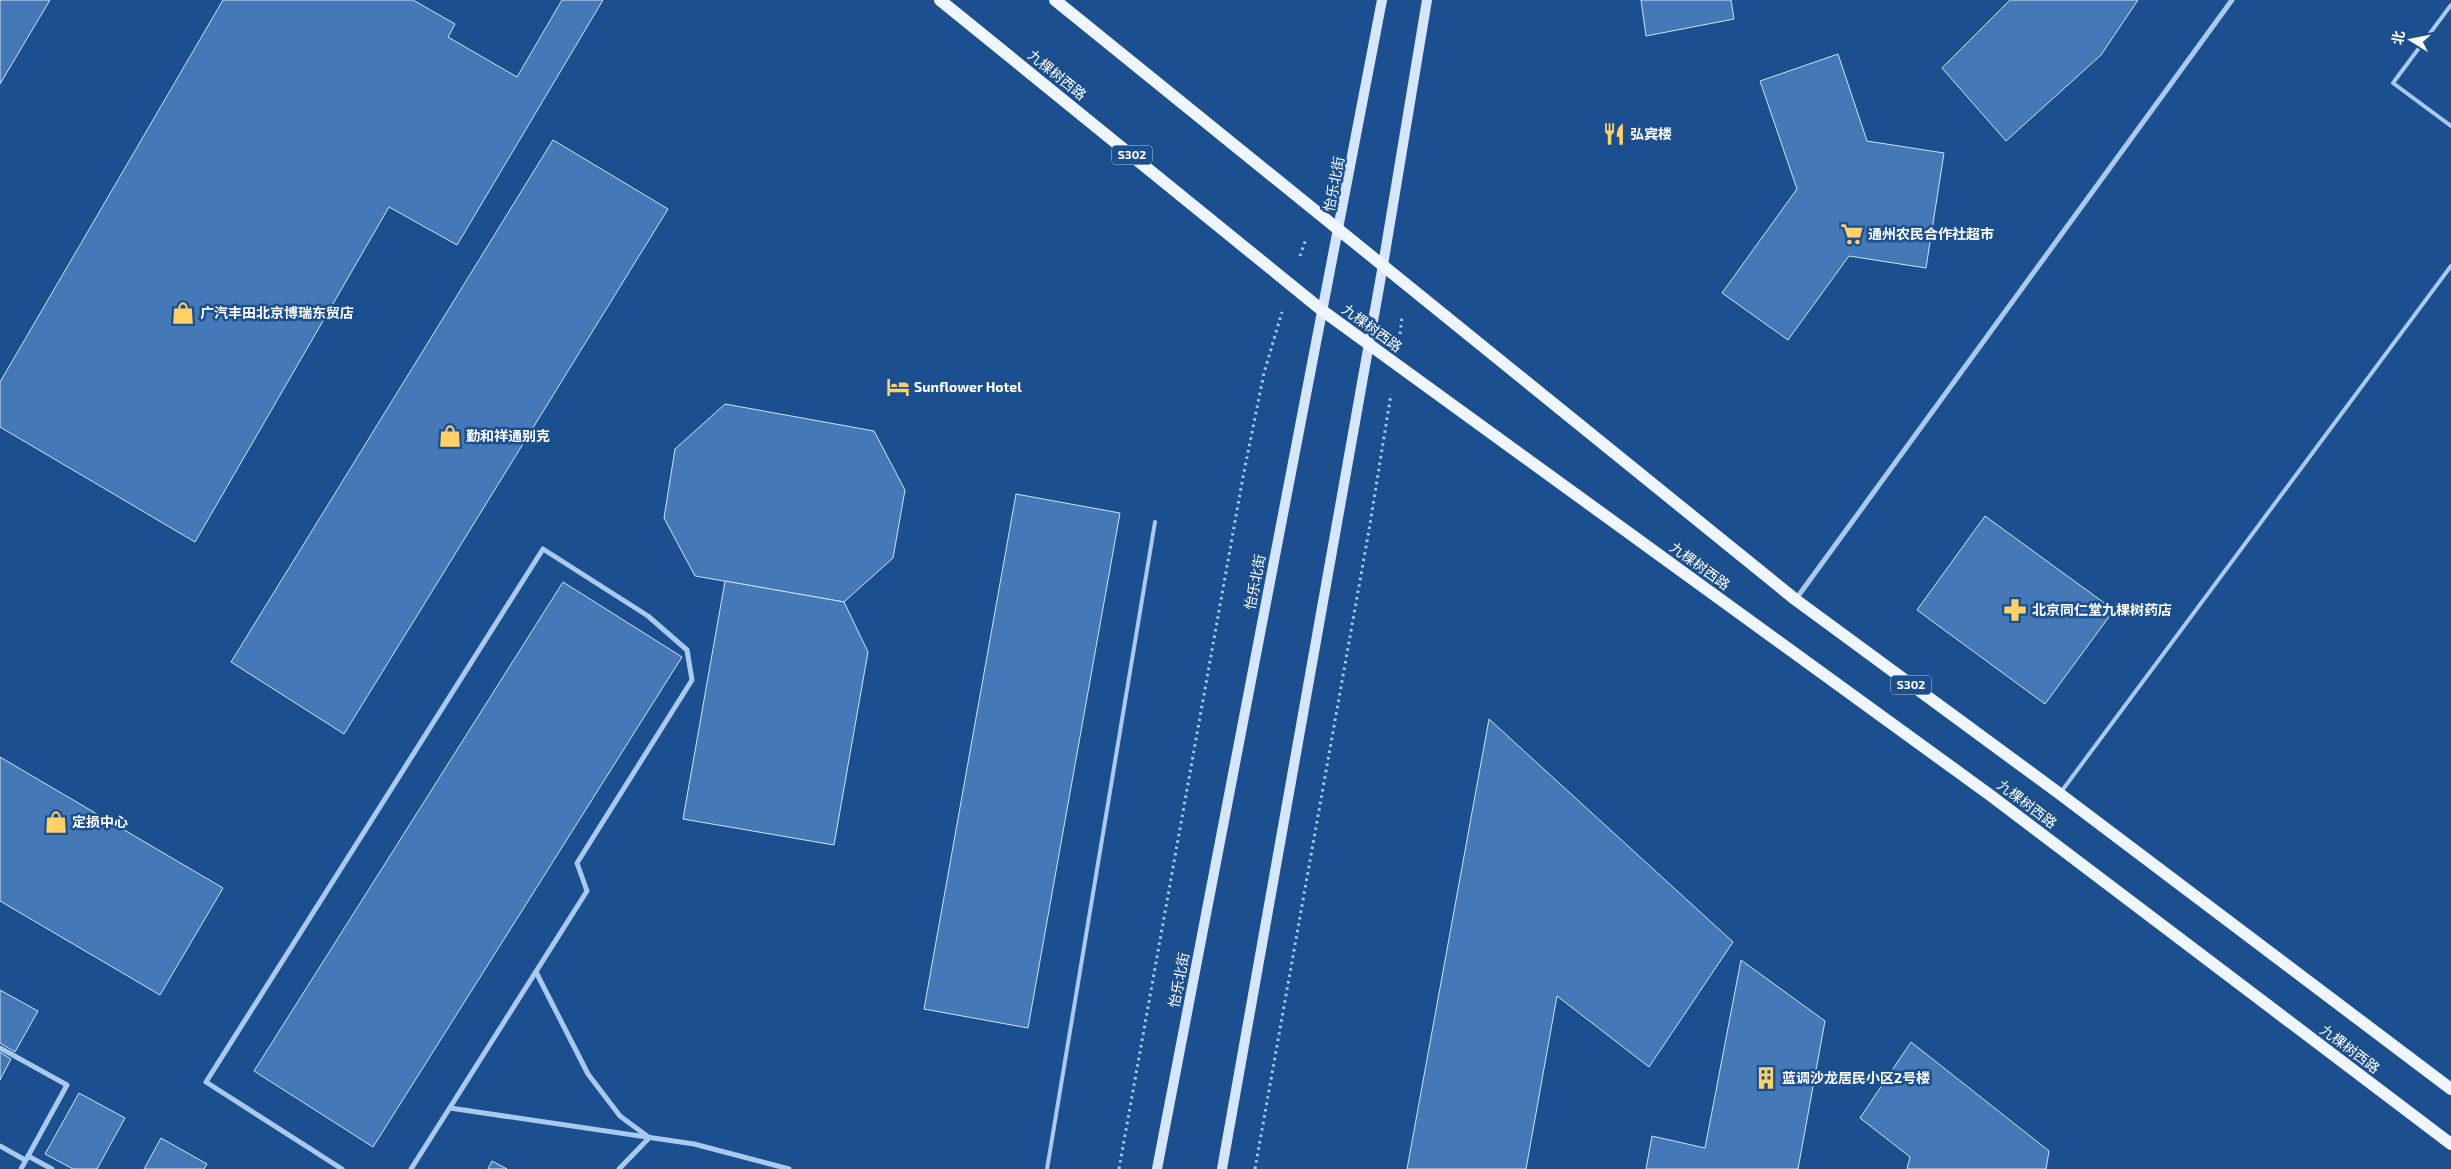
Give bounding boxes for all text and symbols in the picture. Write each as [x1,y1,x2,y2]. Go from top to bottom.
north arrow [2386,15,2436,65]
text: 北 [2388,29,2407,46]
street label: 九棵树西路 [1025,46,1090,103]
restaurant icon: 弘宾楼 [1601,121,1627,147]
place label: 弘宾楼 [1630,125,1672,142]
road number: S302 [1112,146,1152,164]
street label: 怡乐北街 [1320,155,1347,213]
supermarket icon: 通州农民合作社超市 [1839,221,1865,247]
place label: 通州农民合作社超市 [1868,225,1994,242]
shop icon: 广汽丰田北京博瑞东贸店 [170,300,196,326]
street label: 九棵树西路 [1339,300,1406,355]
place label: 广汽丰田北京博瑞东贸店 [200,304,354,321]
hotel icon: Sunflower Hotel [885,374,911,400]
place label: Sunflower Hotel [914,378,1022,395]
shop icon: 勤和祥通别克 [437,423,463,449]
place label: 勤和祥通别克 [466,427,550,444]
street label: 九棵树西路 [1667,538,1734,593]
street label: 怡乐北街 [1241,553,1268,611]
pharmacy icon: 北京同仁堂九棵树药店 [2002,597,2028,623]
place label: 北京同仁堂九棵树药店 [2032,601,2172,618]
road number: S302 [1891,676,1931,694]
street label: 九棵树西路 [1994,776,2060,831]
shop icon: 定损中心 [43,809,69,835]
place label: 定损中心 [72,813,128,830]
street label: 怡乐北街 [1165,951,1192,1009]
street label: 九棵树西路 [2317,1021,2383,1076]
building icon: 蓝调沙龙居民小区2号楼 [1753,1065,1779,1091]
place label: 蓝调沙龙居民小区2号楼 [1782,1069,1930,1086]

